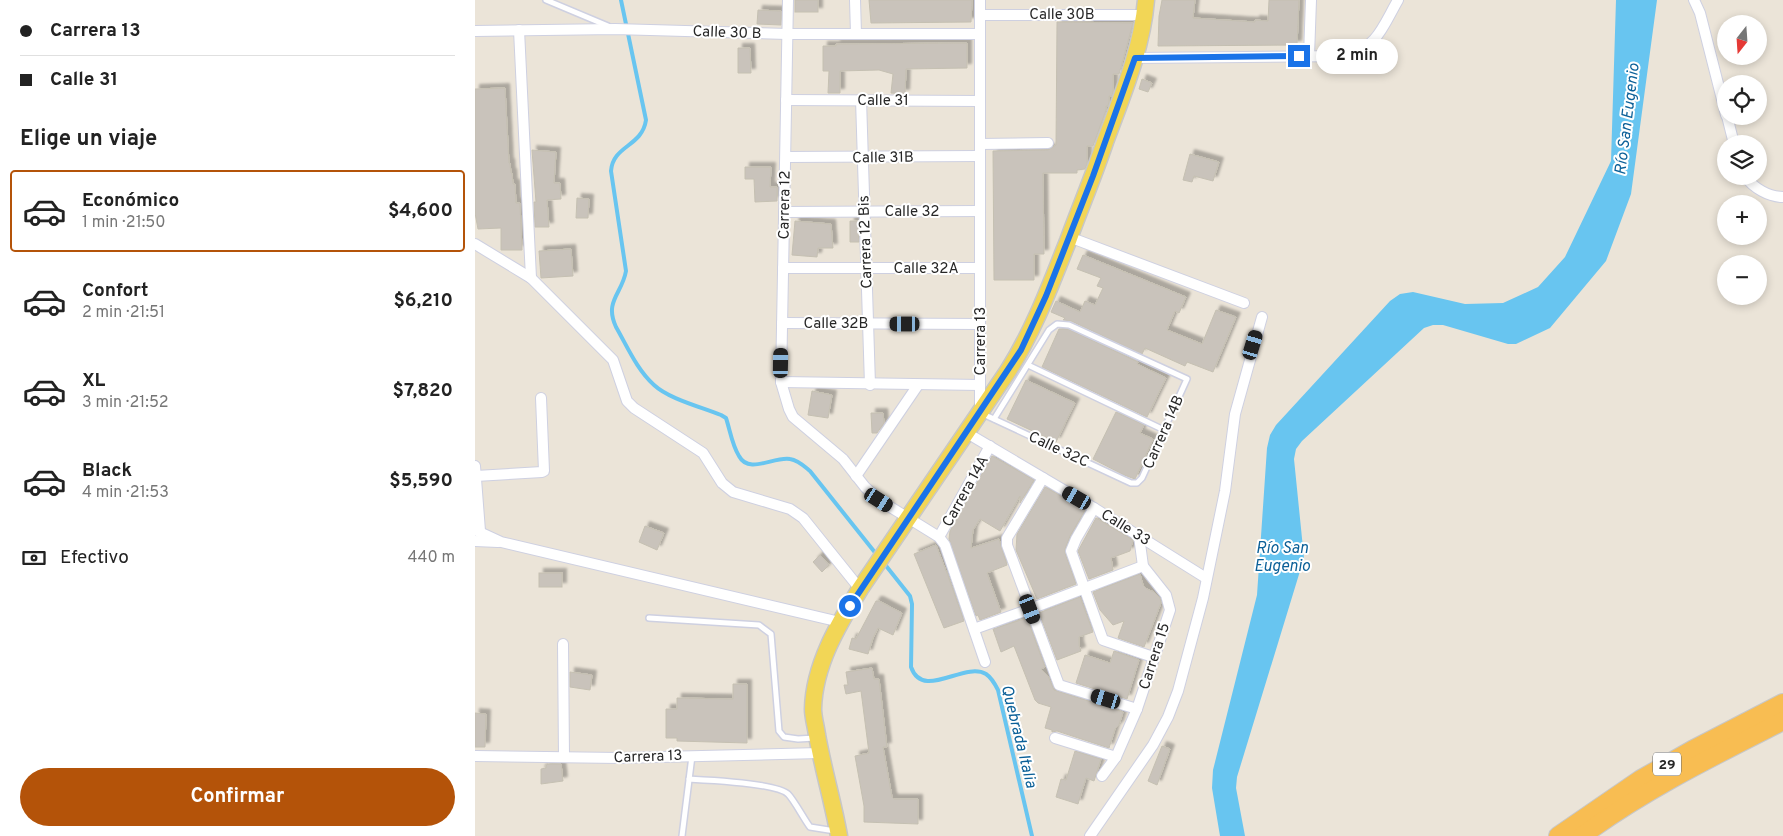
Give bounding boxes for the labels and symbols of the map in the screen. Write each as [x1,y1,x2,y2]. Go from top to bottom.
street label: Calle 30B [1029,6,1095,25]
north arrow [1717,15,1767,65]
street label: Calle 30 B [692,23,762,44]
callout: 2 min [1317,38,1399,74]
route end [1288,45,1310,67]
water label: Río San Eugenio [1611,62,1645,176]
street label: Calle 31 [857,92,909,111]
street label: Calle 31B [852,148,914,169]
street label: Carrera 12 [775,170,796,240]
street label: Carrera 12 Bis [855,195,878,289]
street label: Calle 32 [885,203,939,222]
street label: Calle 32A [893,260,959,279]
street label: Carrera 13 [972,307,991,375]
street label: Calle 32B [804,315,868,334]
car [890,317,920,332]
car [1241,328,1264,362]
car [773,348,788,378]
street label: Carrera 14B [1140,393,1189,472]
street label: Calle 32C [1025,428,1092,473]
street label: Carrera 14A [939,453,994,531]
car [1060,484,1093,512]
car [862,486,895,514]
street label: Calle 33 [1097,506,1154,551]
water label: Río San Eugenio [1254,539,1311,577]
car [1017,592,1042,626]
route start [839,595,861,617]
street label: Carrera 15 [1136,621,1175,692]
water label: Quebrada Italia [996,683,1041,791]
car [1089,687,1122,711]
street label: Carrera 13 [613,747,683,768]
road number: 29 [1653,752,1681,776]

